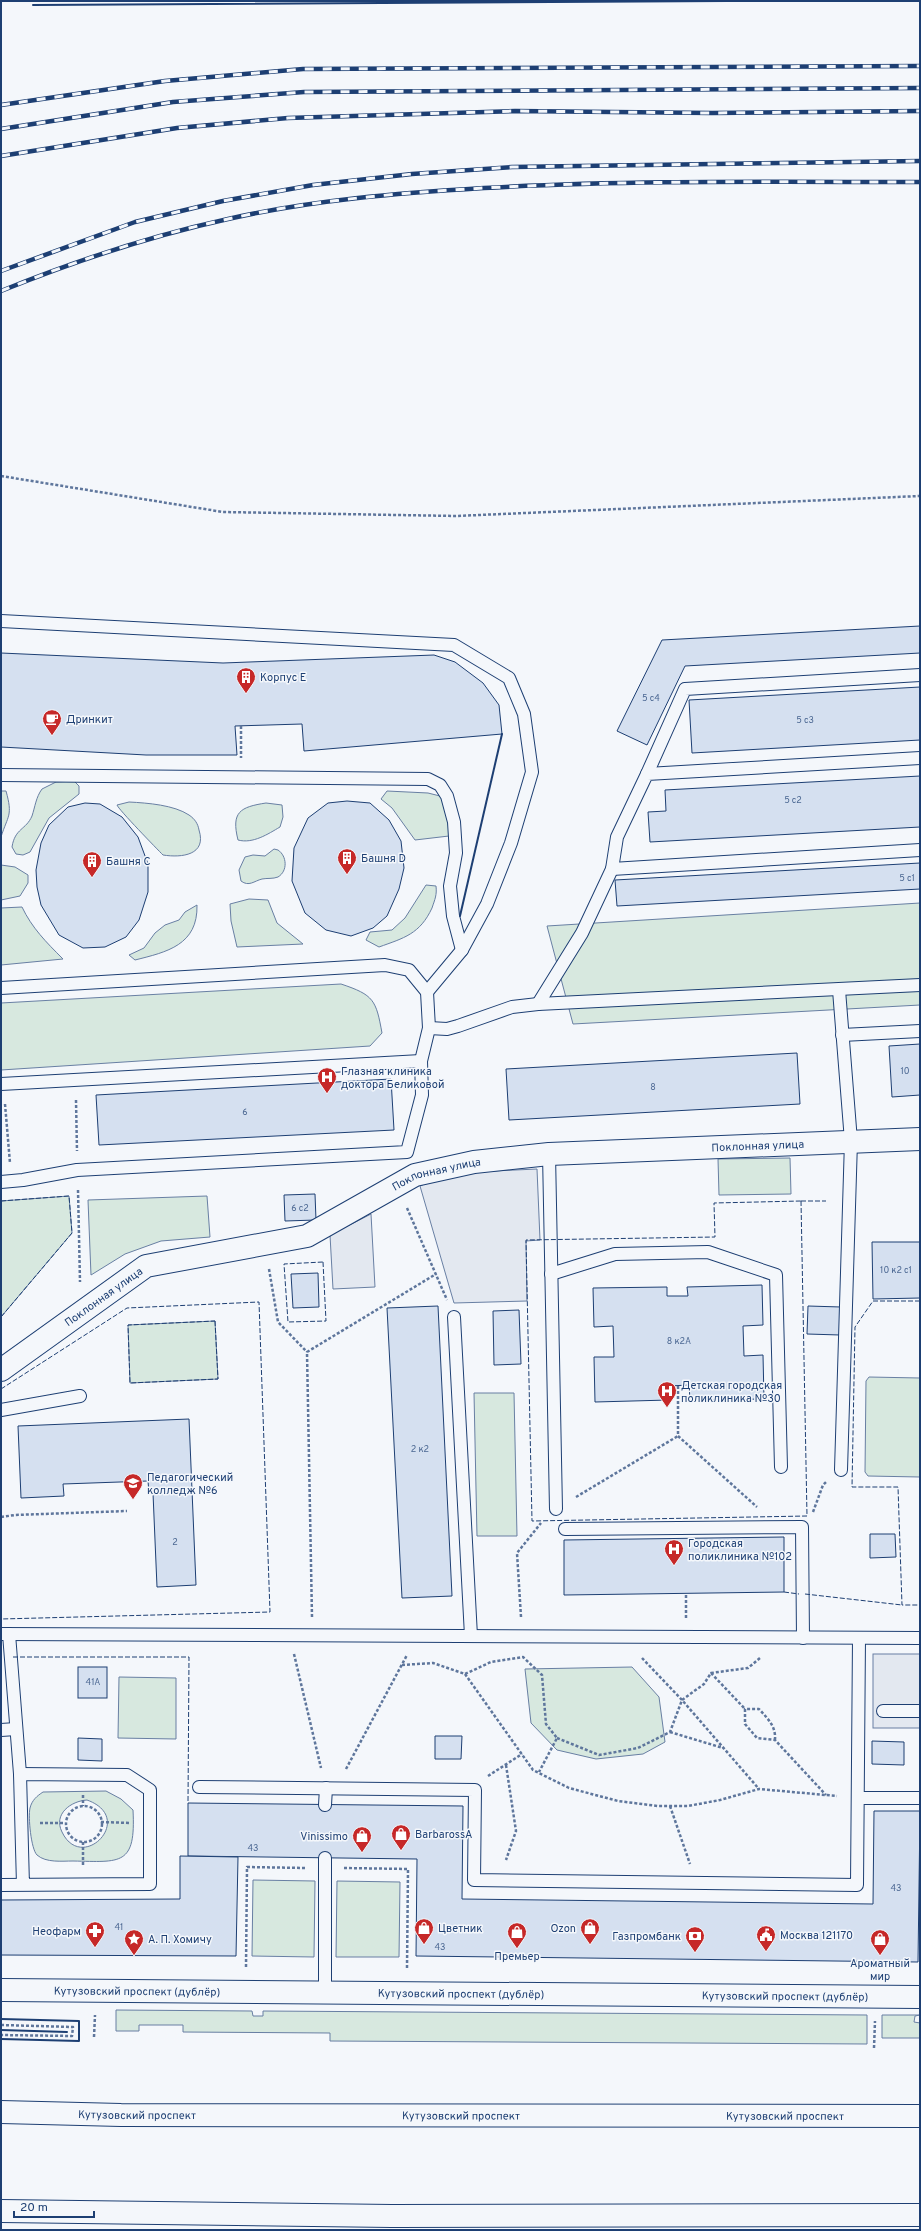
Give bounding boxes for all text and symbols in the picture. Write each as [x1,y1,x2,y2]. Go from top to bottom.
building icon: Корпус E [235,666,257,694]
place label: Корпус E [260,671,306,685]
house number: 5 с4 [642,693,660,704]
cafe icon: Дринкит [41,708,63,736]
place label: Дринкит [66,713,113,727]
house number: 5 с3 [796,715,814,726]
house number: 5 с2 [784,795,802,806]
building icon: Башня D [336,847,358,875]
building icon: Башня C [81,850,103,878]
place label: Башня D [361,852,406,866]
place label: Башня C [106,855,151,869]
house number: 5 с1 [899,873,915,884]
place label: Глазная клиника доктора Беликовой [341,1065,444,1092]
hospital icon: Глазная клиника доктора Беликовой [316,1066,338,1094]
house number: 10 [900,1066,910,1077]
house number: 8 [650,1082,656,1093]
house number: 6 [242,1107,248,1118]
street label: Поклонная улица [711,1138,805,1155]
street label: Поклонная улица [390,1155,482,1195]
house number: 6 с2 [291,1203,309,1214]
street label: Поклонная улица [62,1265,146,1330]
house number: 10 к2 с1 [880,1265,912,1276]
house number: 8 к2А [667,1336,691,1347]
place label: Детская городская поликлиника №30 [681,1379,782,1406]
hospital icon: Детская городская поликлиника №30 [656,1380,678,1408]
house number: 2 к2 [411,1444,429,1455]
place label: Педагогический колледж №6 [147,1471,233,1498]
school or university icon: Педагогический колледж №6 [122,1472,144,1500]
house number: 2 [172,1537,178,1548]
place label: Городская поликлиника №102 [688,1537,792,1564]
hospital icon: Городская поликлиника №102 [663,1538,685,1566]
house number: 41А [86,1677,100,1688]
shop icon: BarbarossA [390,1823,412,1851]
shop icon: Vinissimo [351,1825,373,1853]
place label: BarbarossA [415,1828,473,1842]
place label: Vinissimo [300,1830,348,1844]
house number: 43 [247,1843,259,1854]
house number: 43 [890,1883,902,1894]
shop icon: Цветник [413,1917,435,1945]
shop icon: Ozon [579,1917,601,1945]
pharmacy icon: Неофарм [84,1920,106,1948]
shop icon: Премьер [506,1921,528,1949]
house number: 41 [115,1922,123,1933]
place label: Цветник [438,1922,483,1936]
place label: Ozon [550,1922,576,1936]
public building icon: Москва 121170 [755,1924,777,1952]
place label: Неофарм [32,1925,81,1939]
bank icon: Газпромбанк [684,1925,706,1953]
place icon: А. П. Хомичу [123,1928,145,1956]
shop icon: Ароматный мир [869,1928,891,1956]
place label: Москва 121170 [780,1929,853,1943]
place label: Газпромбанк [612,1930,681,1944]
place label: А. П. Хомичу [148,1933,212,1947]
house number: 43 [434,1942,446,1953]
place label: Премьер [494,1950,540,1964]
place label: Ароматный мир [850,1957,910,1984]
street label: Кутузовский проспект (дублёр) [54,1984,220,2000]
street label: Кутузовский проспект (дублёр) [378,1987,544,2002]
street label: Кутузовский проспект (дублёр) [702,1989,868,2005]
street label: Кутузовский проспект [78,2108,196,2123]
street label: Кутузовский проспект [402,2109,520,2123]
street label: Кутузовский проспект [726,2110,844,2124]
scale bar [14,2193,94,2219]
text: 20 m [20,2200,48,2216]

